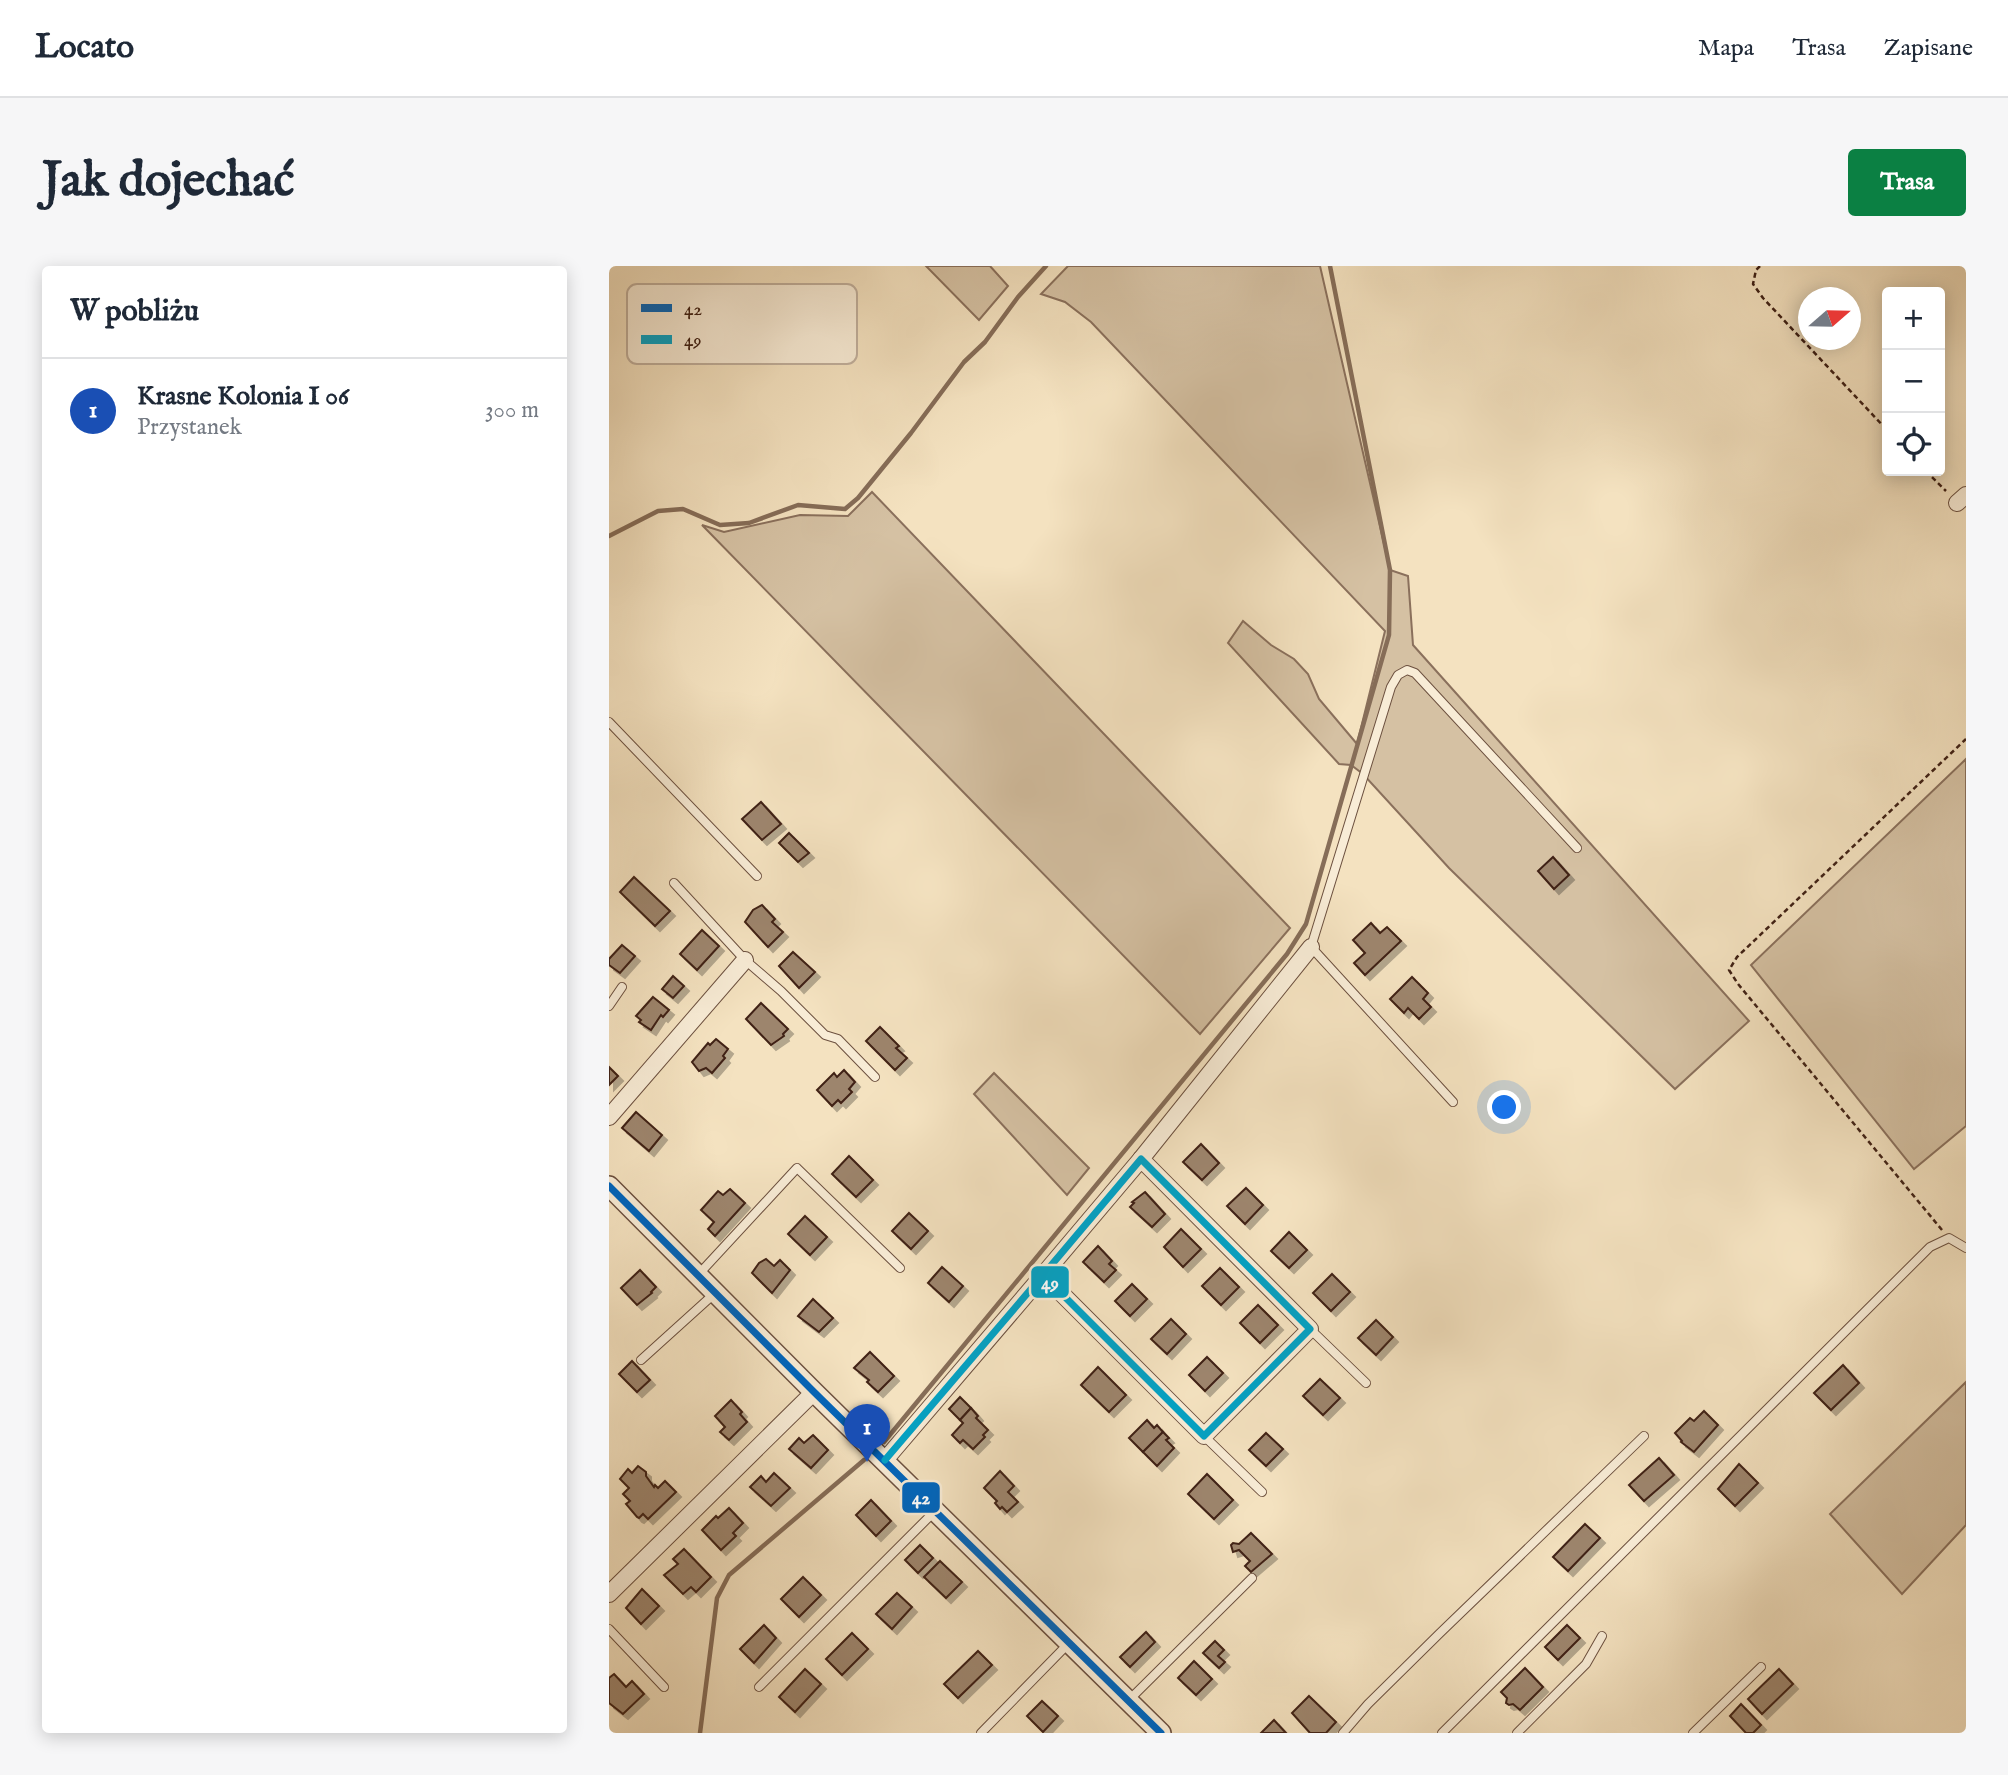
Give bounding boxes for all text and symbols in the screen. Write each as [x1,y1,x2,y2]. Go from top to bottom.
text: Locato [35,27,134,69]
text: Mapa [1698,33,1754,64]
text: Trasa [1792,33,1846,64]
text: Zapisane [1884,33,1973,64]
button: Trasa [1848,149,1966,216]
text: Jak dojechać [42,151,295,213]
legend [627,284,857,364]
north arrow [1798,287,1861,350]
map controls [1882,287,1945,476]
button: + [1882,287,1945,350]
text: W pobliżu [70,293,199,331]
text: 42 [684,298,702,322]
text: 49 [684,329,702,353]
button: − [1882,350,1945,413]
text: Krasne Kolonia I 06 [137,380,349,413]
text: 1 [89,396,97,425]
text: 300 m [485,396,539,425]
text: Przystanek [137,413,242,442]
button: locate [1882,413,1945,476]
your location [1487,1090,1521,1124]
line badge: 49 [1030,1265,1070,1299]
text: 49 [1041,1272,1059,1296]
pin: 1 [844,1404,890,1462]
line badge: 42 [901,1481,941,1514]
text: 42 [912,1487,930,1511]

